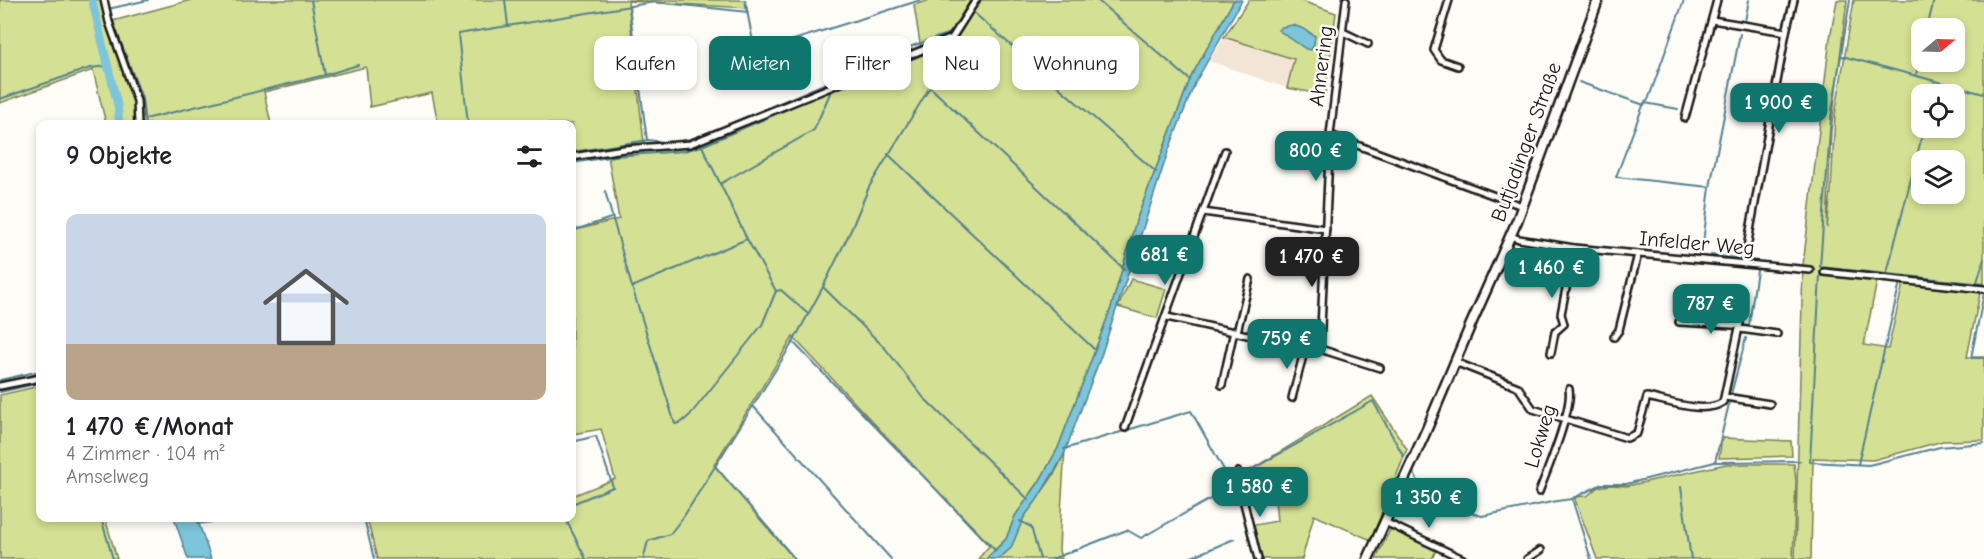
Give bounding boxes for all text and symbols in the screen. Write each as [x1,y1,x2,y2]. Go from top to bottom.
north arrow [1911,18,1965,72]
map controls [1911,18,1965,204]
street label: Ahnering [1304,24,1338,108]
chip: Kaufen [594,36,697,90]
chip: Mieten [709,36,811,90]
chip: Filter [823,36,911,90]
chip: Neu [923,36,1000,90]
chip: Wohnung [1012,36,1139,90]
street label: Butjadinger Straße [1486,59,1566,225]
pin: 1 900 € [1724,83,1834,134]
button: locate [1911,84,1965,138]
text: 1 900 € [1744,91,1814,114]
pin: 800 € [1274,131,1358,182]
text: 800 € [1289,139,1343,162]
icon: filters [513,140,546,173]
text: 9 Objekte [66,141,172,171]
button: layers [1911,150,1965,204]
street label: Infelder Weg [1638,226,1756,260]
pin: 681 € [1123,235,1207,286]
pin: 1 470 € [1257,237,1367,288]
text: 681 € [1140,243,1190,266]
text: 1 470 € [1279,245,1345,268]
pin: 1 460 € [1497,248,1607,299]
icon: home [252,253,360,361]
text: 1 460 € [1518,256,1586,279]
pin: 787 € [1669,284,1753,335]
text: 787 € [1687,292,1735,315]
pin: 759 € [1245,319,1329,370]
text: 759 € [1262,327,1312,350]
street label: Lokweg [1519,401,1561,471]
text: 1 470 €/Monat [66,412,233,442]
text: 4 Zimmer · 104 m² [66,442,224,465]
text: Amselweg [66,465,149,488]
pin: 1 580 € [1205,467,1315,518]
text: 1 580 € [1226,475,1294,498]
pin: 1 350 € [1374,478,1484,529]
text: 1 350 € [1395,486,1463,509]

